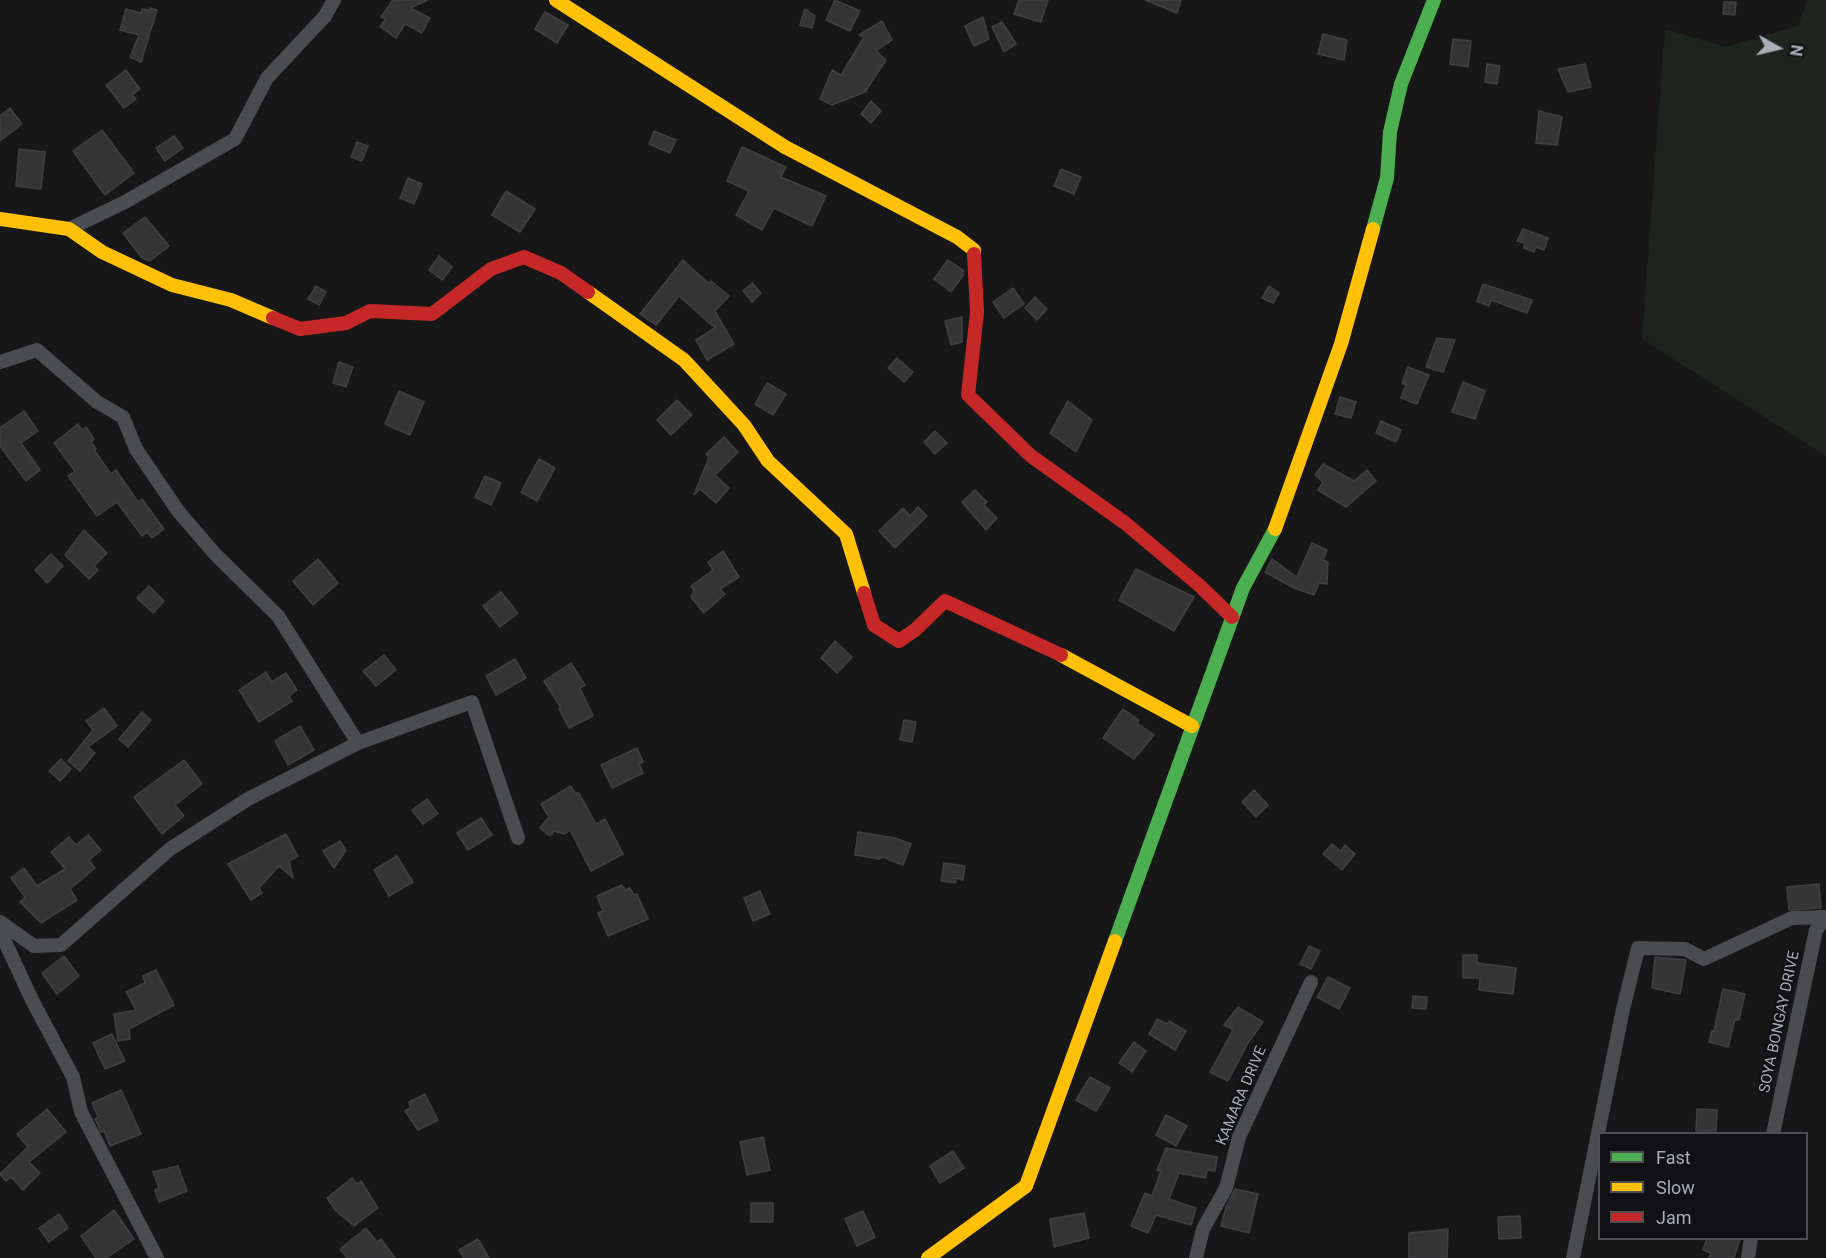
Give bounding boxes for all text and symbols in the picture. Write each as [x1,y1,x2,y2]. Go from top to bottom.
north arrow [1748,18,1808,78]
text: N [1786,44,1807,57]
street label: SOYA BONGAY DRIVE [1756,950,1804,1094]
street label: KAMARA DRIVE [1213,1044,1271,1148]
legend [1598,1132,1808,1240]
text: Fast [1656,1147,1691,1168]
text: Slow [1656,1177,1695,1198]
text: Jam [1656,1207,1692,1228]

